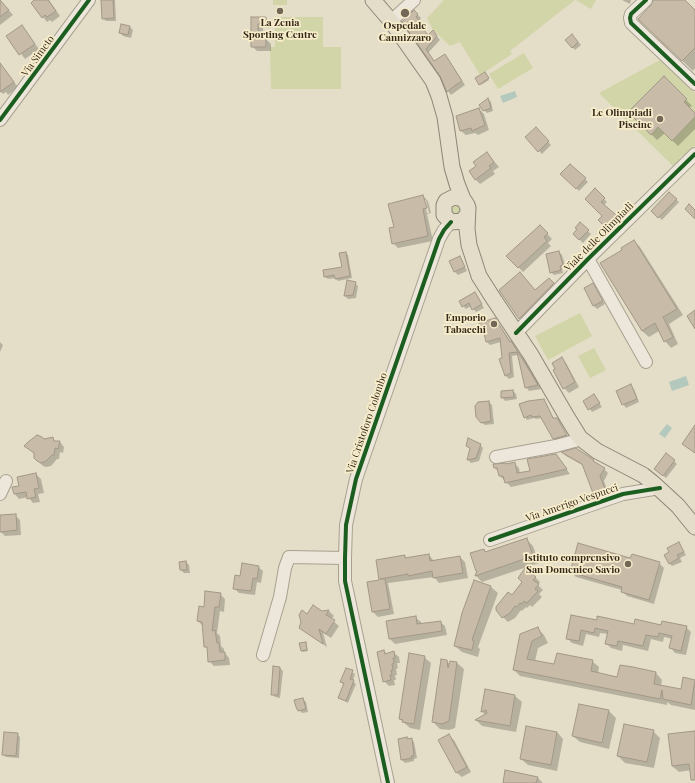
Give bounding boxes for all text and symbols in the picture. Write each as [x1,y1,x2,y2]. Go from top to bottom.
marker: La Zenia Sporting Centre [275,6,285,16]
marker: Ospedale Cannizzaro [399,7,411,19]
place label: La Zenia Sporting Centre [243,17,317,40]
place label: Ospedale Cannizzaro [379,20,431,44]
street label: Via Simeto [19,33,57,79]
place label: Le Olimpiadi Piscine [592,107,652,130]
marker: Le Olimpiadi Piscine [655,114,665,124]
street label: Viale delle Olimpiadi [562,200,636,274]
place label: Emporio Tabacchi [444,312,486,336]
marker: Emporio Tabacchi [489,319,499,329]
street label: Via Cristoforo Colombo [344,371,390,475]
street label: Via Amerigo Vespucci [524,482,620,524]
place label: Istituto comprensivo San Domenico Savio [524,552,620,576]
marker: Istituto comprensivo San Domenico Savio [623,559,633,569]

